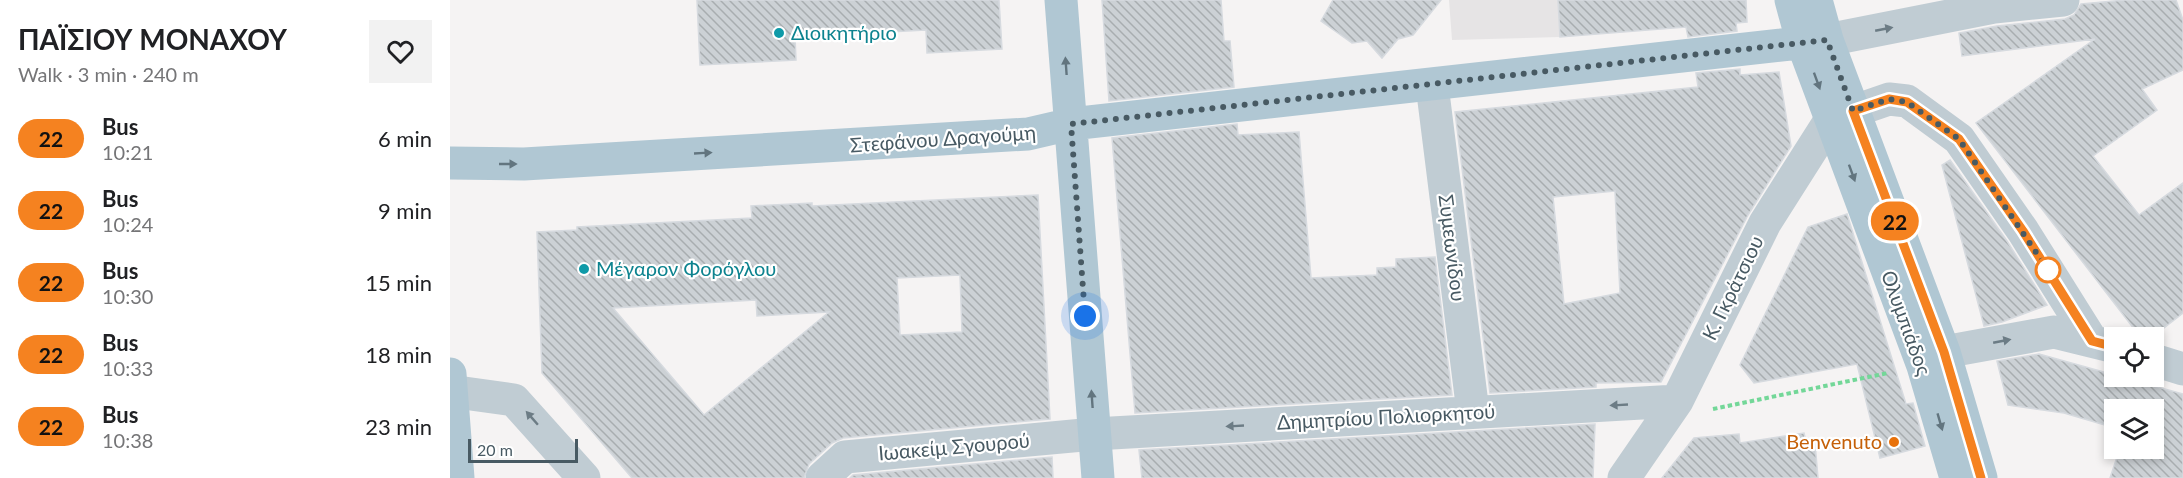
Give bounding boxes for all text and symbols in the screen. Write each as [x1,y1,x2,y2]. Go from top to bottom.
button: heart [369,20,432,83]
place label: Διοικητήριο [791,20,897,44]
text: ΠΑΪΣΙΟΥ ΜΟΝΑΧΟΥ [18,22,287,56]
one-way arrow [1875,24,1894,33]
marker: Διοικητήριο [772,26,786,40]
one-way arrow [1062,56,1071,75]
text: Walk · 3 min · 240 m [18,62,199,86]
one-way arrow [1813,72,1823,90]
text: Bus [102,113,138,140]
street label: Στεφάνου Δραγούμη [849,120,1037,156]
text: 6 min [378,125,432,152]
text: 22 [39,126,63,151]
text: 10:21 [102,140,153,164]
one-way arrow [694,149,713,158]
one-way arrow [499,159,518,169]
one-way arrow [1847,164,1857,182]
text: Bus [102,185,138,212]
street label: Συμεωνίδου [1435,193,1471,303]
text: 9 min [378,197,432,224]
text: 22 [39,198,63,223]
line badge: 22 [1868,202,1922,240]
text: 22 [1883,209,1907,234]
text: 10:24 [102,212,153,236]
street label: Κ. Γκράτσιου [1696,231,1768,344]
place label: Μέγαρον Φορόγλου [596,256,776,280]
text: Bus [102,257,138,284]
unlabelled marker [2035,257,2061,283]
marker: Μέγαρον Φορόγλου [577,262,591,276]
street label: Ολυμπιάδος [1877,267,1937,378]
text: 15 min [365,269,432,296]
text: 22 [39,270,63,295]
text: 10:30 [102,284,153,308]
your location [1070,301,1100,331]
map controls [2104,327,2164,459]
button: locate [2104,327,2164,387]
text: Bus [102,329,138,356]
one-way arrow [1992,336,2011,345]
text: 18 min [365,341,432,368]
text: 22 [39,342,63,367]
text: 10:33 [102,356,153,380]
one-way arrow [1087,389,1096,408]
street label: Δημητρίου Πολιορκητού [1276,398,1496,434]
button: layers [2104,399,2164,459]
one-way arrow [1609,400,1628,409]
text: Bus [102,401,138,428]
one-way arrow [526,411,539,426]
text: 23 min [365,413,432,440]
one-way arrow [1935,413,1945,431]
text: 22 [39,414,63,439]
one-way arrow [1226,421,1245,431]
street label: Ιωακείμ Σγουρού [877,427,1031,465]
text: 10:38 [102,428,153,452]
place label: Benvenuto [1786,429,1882,453]
marker: Benvenuto [1887,435,1901,449]
scale bar [468,436,578,464]
text: 20 m [477,440,513,459]

